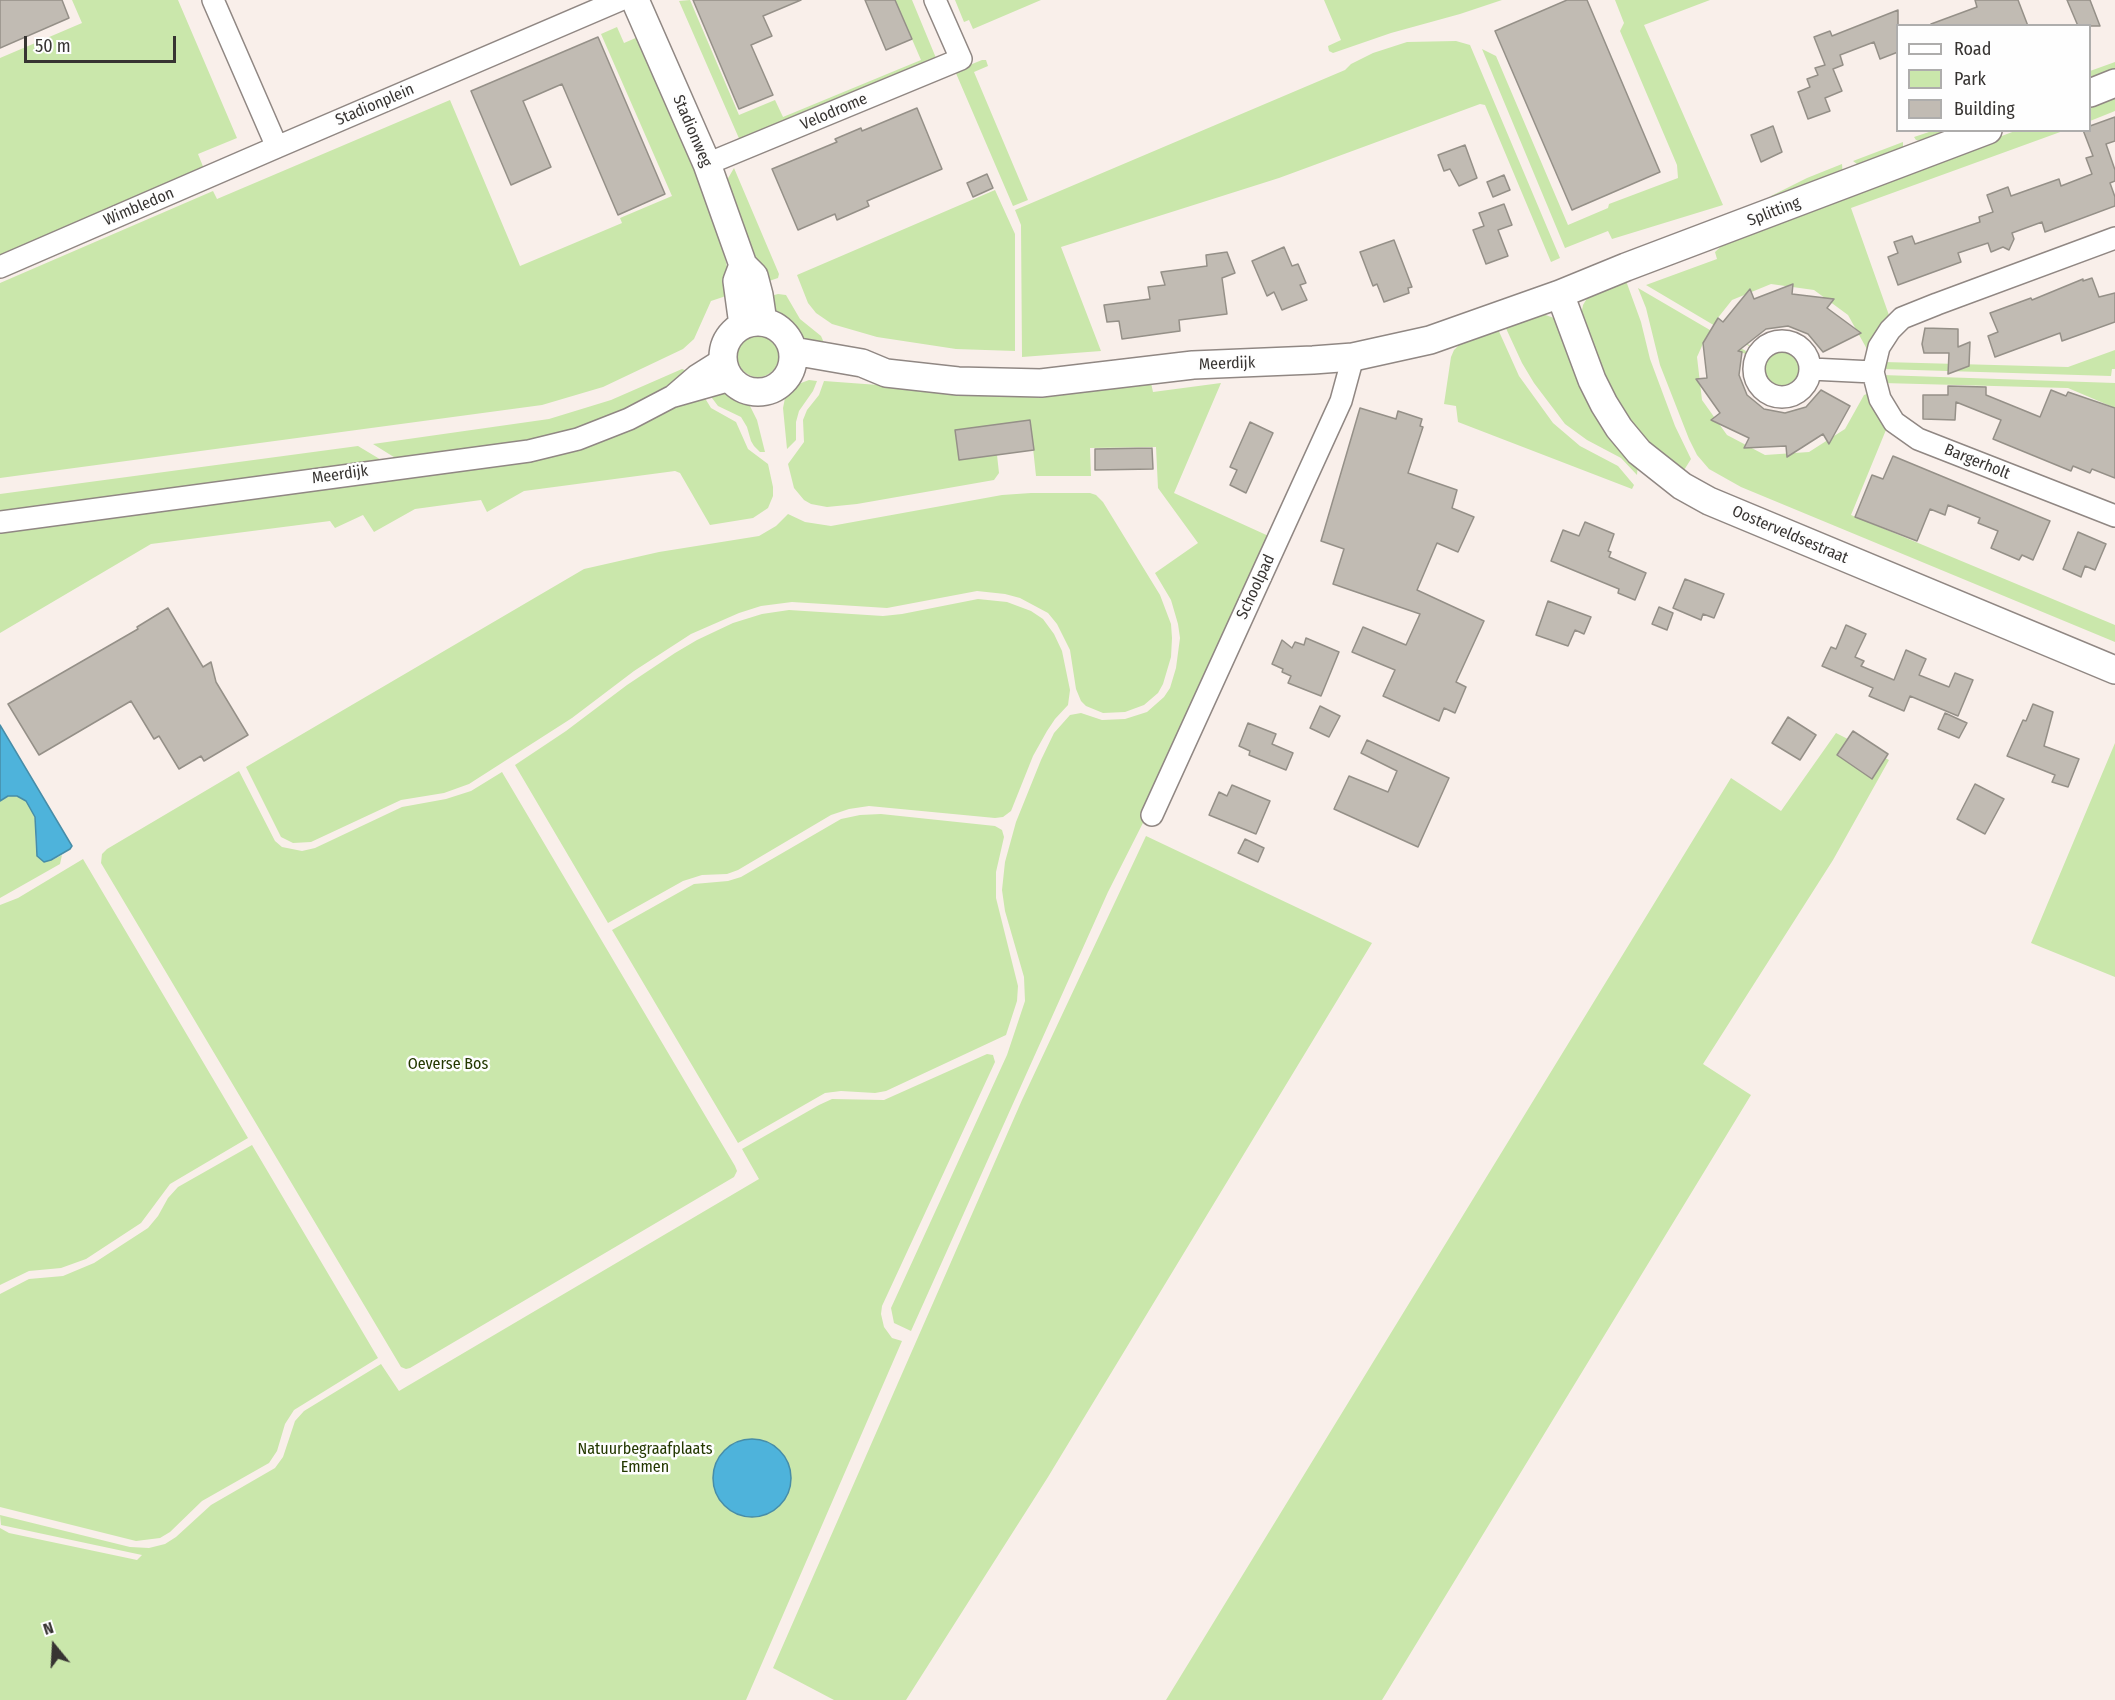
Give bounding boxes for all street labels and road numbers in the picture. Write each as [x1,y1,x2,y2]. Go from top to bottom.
street label: Stadionplein [333,80,417,130]
street label: Velodrome [798,89,870,135]
street label: Stadionweg [668,92,716,170]
street label: Wimbledon [101,184,177,230]
street label: Splitting [1745,193,1803,231]
street label: Meerdijk [1198,353,1256,375]
street label: Bargerholt [1941,440,2013,484]
street label: Meerdijk [311,462,369,488]
street label: Oosterveldsestraat [1729,502,1851,568]
street label: Schoolpad [1233,552,1279,622]

